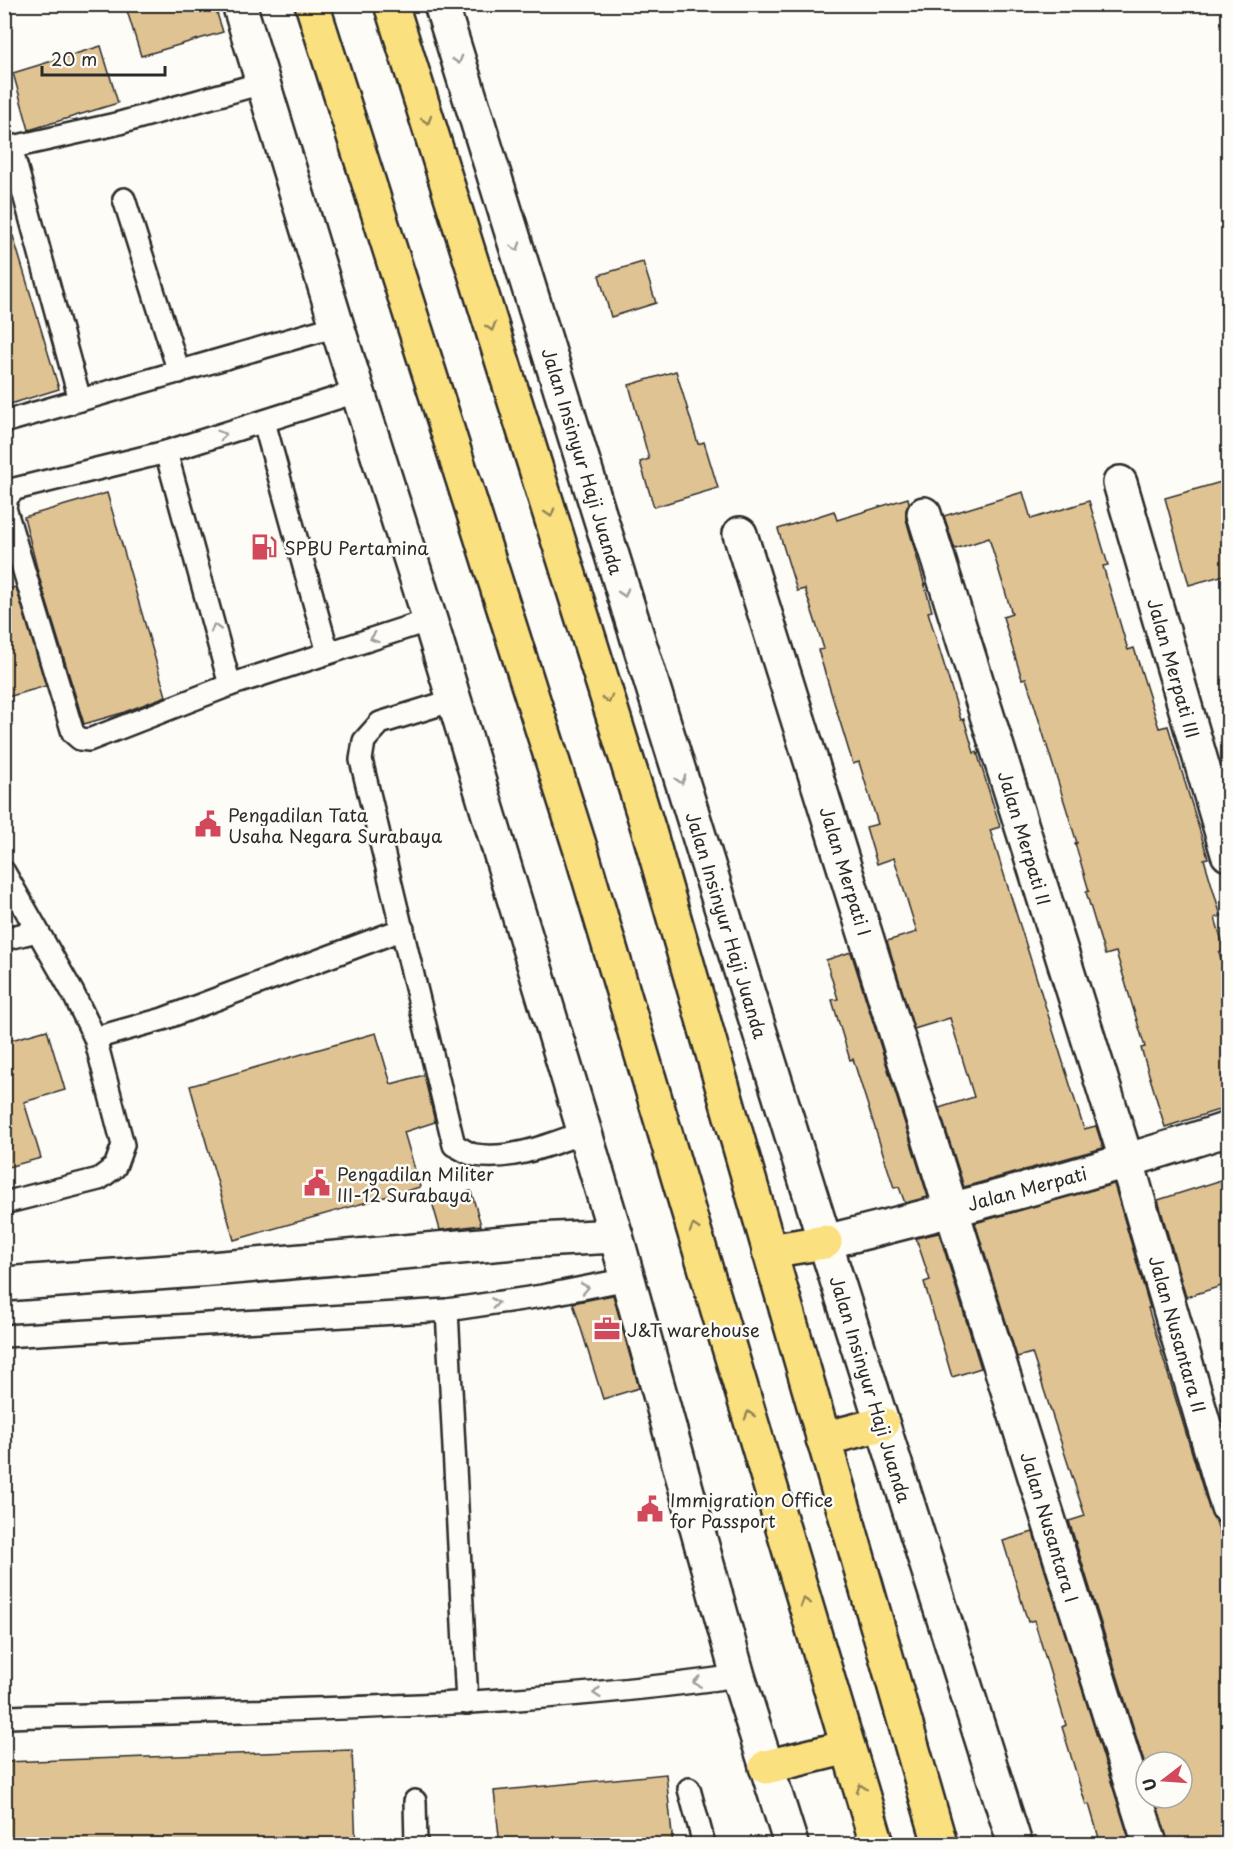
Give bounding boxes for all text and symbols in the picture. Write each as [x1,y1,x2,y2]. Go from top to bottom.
scale bar [42,39,165,77]
text: 20 m [51,45,97,72]
one-way arrow [451,54,463,65]
one-way arrow [420,114,432,125]
one-way arrow [509,241,521,252]
one-way arrow [484,321,497,332]
street label: Jalan Insinyur Haji Juanda [536,344,631,578]
one-way arrow [216,430,227,442]
one-way arrow [542,507,555,518]
fuel station icon: SPBU Pertamina [249,532,279,562]
place label: SPBU Pertamina [284,534,429,561]
one-way arrow [617,587,629,598]
street label: Jalan Merpati III [1141,595,1207,741]
one-way arrow [210,623,222,634]
one-way arrow [369,631,380,643]
one-way arrow [601,693,613,704]
street label: Jalan Merpati II [992,767,1058,909]
one-way arrow [674,774,687,785]
place label: Pengadilan Tata Usaha Negara Surabaya [228,801,443,849]
street label: Jalan Merpati I [814,803,878,939]
street label: Jalan Insinyur Haji Juanda [680,808,775,1042]
public building icon: Pengadilan Tata Usaha Negara Surabaya [193,809,223,839]
street label: Jalan Merpati [964,1159,1090,1217]
place label: Pengadilan Militer III-12 Surabaya [337,1160,494,1208]
public building icon: Pengadilan Militer III-12 Surabaya [302,1168,332,1198]
one-way arrow [689,1223,701,1234]
street label: Jalan Nusantara II [1143,1252,1213,1416]
street label: Jalan Insinyur Haji Juanda [824,1272,919,1506]
one-way arrow [580,1282,590,1295]
one-way arrow [490,1297,499,1309]
office icon: J&T warehouse [592,1314,622,1344]
place label: J&T warehouse [627,1316,760,1343]
one-way arrow [744,1410,756,1421]
street label: Jalan Nusantara I [1014,1448,1086,1606]
place label: Immigration Office for Passport [670,1486,833,1534]
public building icon: Immigration Office for Passport [635,1494,665,1524]
one-way arrow [800,1597,812,1607]
one-way arrow [692,1676,701,1688]
one-way arrow [592,1686,601,1699]
north arrow [1134,1750,1194,1810]
text: U [1135,1775,1162,1794]
one-way arrow [856,1783,868,1794]

